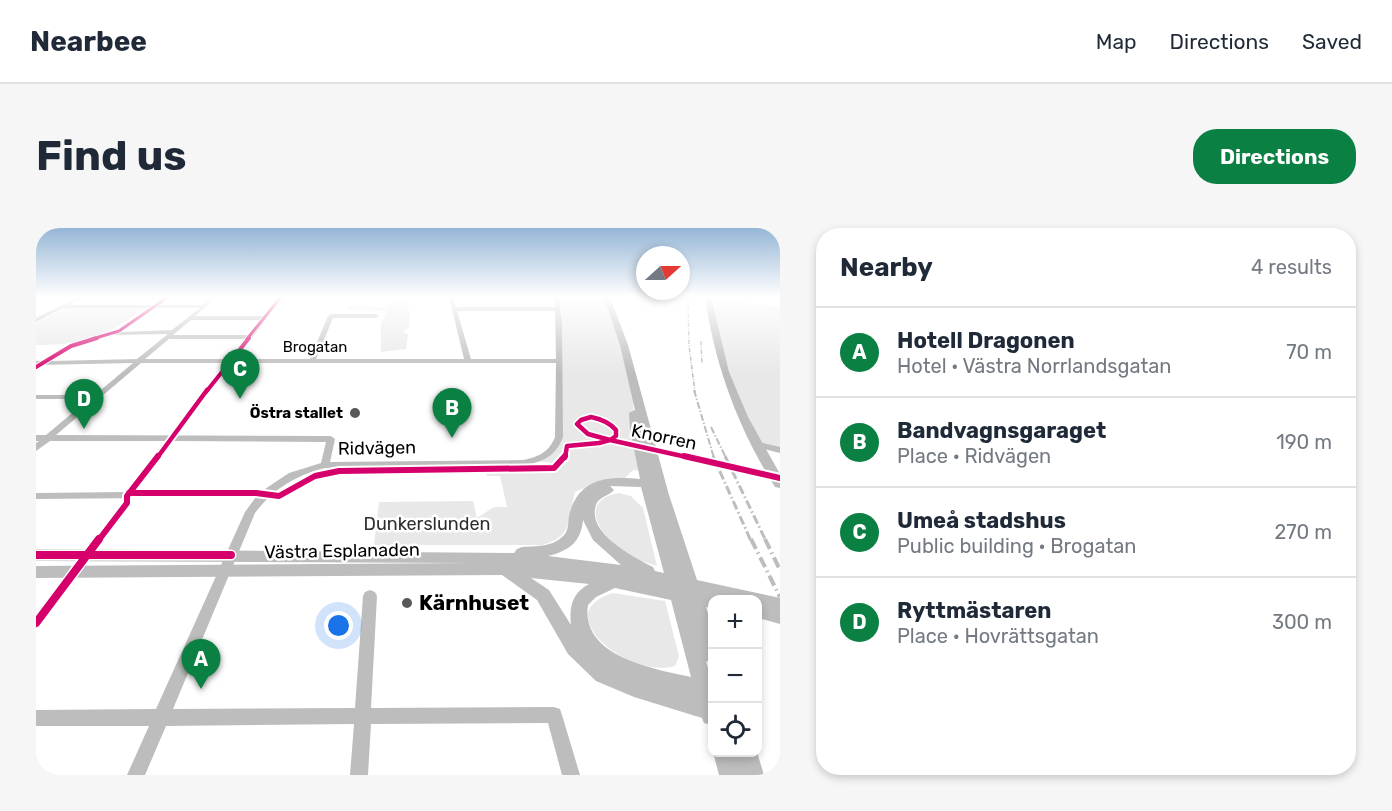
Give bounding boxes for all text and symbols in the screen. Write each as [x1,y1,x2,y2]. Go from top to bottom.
text: Nearbee [30,25,147,58]
text: Map [1096,29,1137,54]
text: Directions [1170,29,1269,54]
text: Saved [1302,29,1362,54]
button: Directions [1193,129,1356,184]
text: Find us [36,131,187,181]
north arrow [636,246,690,300]
text: Nearby [840,252,933,283]
text: 4 results [1251,255,1332,279]
text: Hotell Dragonen [897,327,1075,354]
street label: Brogatan [283,338,347,356]
text: A [852,340,867,364]
text: 70 m [1286,340,1332,364]
pin: C [220,350,260,399]
text: Hotel · Västra Norrlandsgatan [897,354,1171,378]
pin: D [64,380,104,429]
pin: B [432,388,472,438]
place label: Östra stallet [250,404,343,422]
marker: Östra stallet [348,406,362,420]
text: Bandvagnsgaraget [897,417,1106,444]
street label: Knorren [629,419,699,455]
text: B [852,430,867,454]
text: 190 m [1276,430,1332,454]
street label: Ridvägen [338,436,416,460]
text: Place · Ridvägen [897,444,1051,468]
text: Umeå stadshus [897,507,1066,534]
park label: Dunkerslunden [364,513,490,535]
text: C [852,520,867,544]
text: 270 m [1275,520,1332,544]
text: Public building · Brogatan [897,534,1136,558]
street label: Västra Esplanaden [264,539,420,563]
place label: Kärnhuset [419,590,529,615]
map controls [708,595,762,757]
button: + [708,595,762,649]
marker: Kärnhuset [400,596,414,610]
text: Ryttmästaren [897,597,1052,624]
text: D [852,610,867,634]
text: 300 m [1272,610,1332,634]
your location [324,611,353,640]
text: Place · Hovrättsgatan [897,624,1099,648]
pin: A [182,640,220,689]
button: − [708,649,762,703]
button: locate [708,703,762,757]

